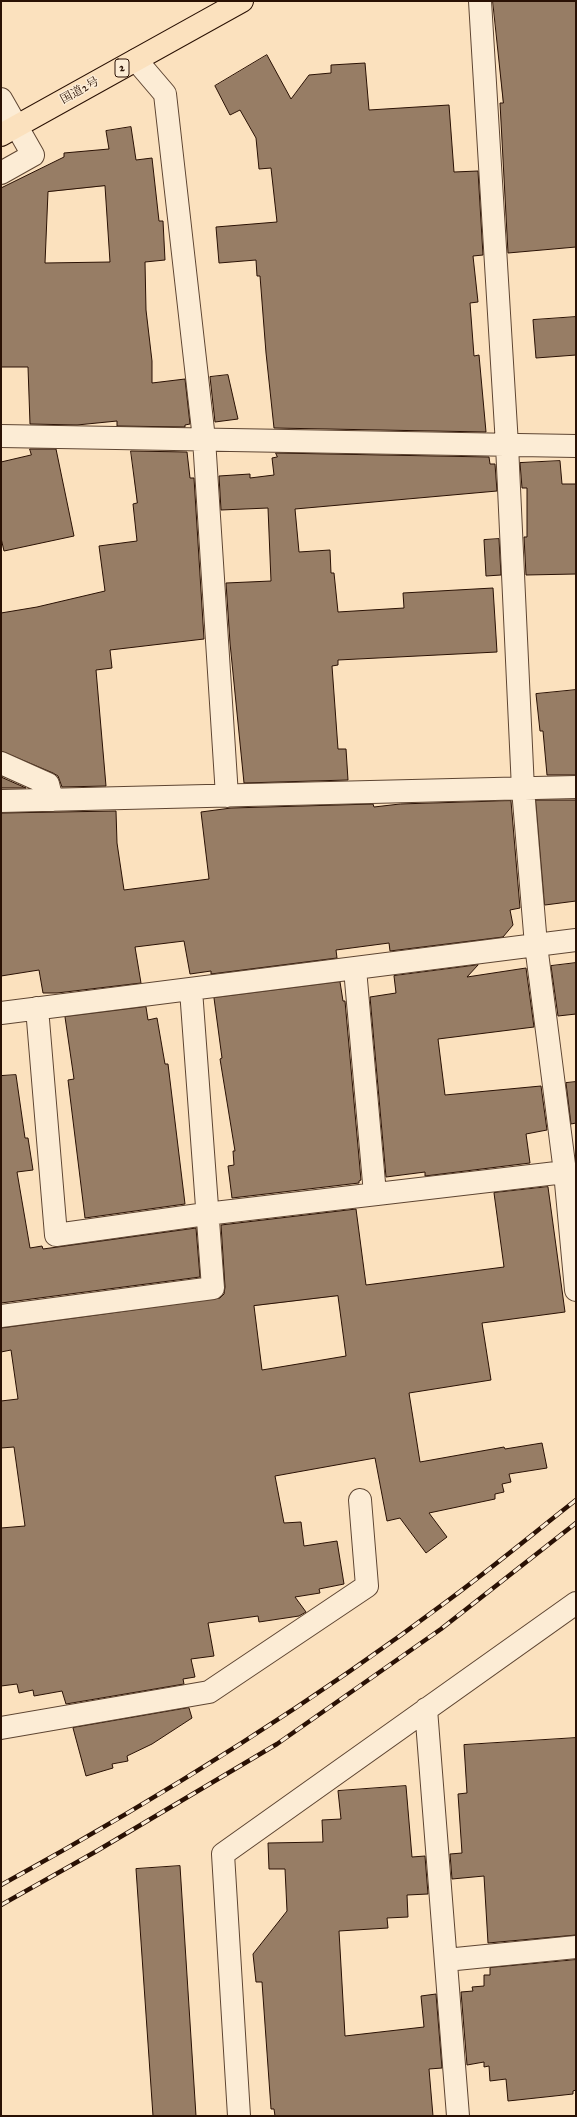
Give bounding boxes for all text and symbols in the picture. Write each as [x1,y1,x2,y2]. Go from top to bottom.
road number: 2 [115,59,129,77]
street label: 国道2号 [58,75,102,107]

